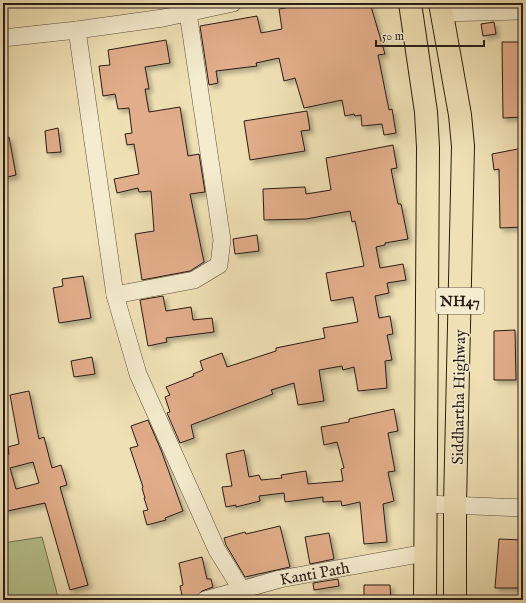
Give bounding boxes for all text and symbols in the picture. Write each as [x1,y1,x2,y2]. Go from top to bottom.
scale bar [376,22,484,48]
text: 50 m [382,29,404,44]
road number: NH47 [436,288,484,314]
street label: Siddhartha Highway [449,329,471,465]
street label: Kanti Path [279,559,352,591]

